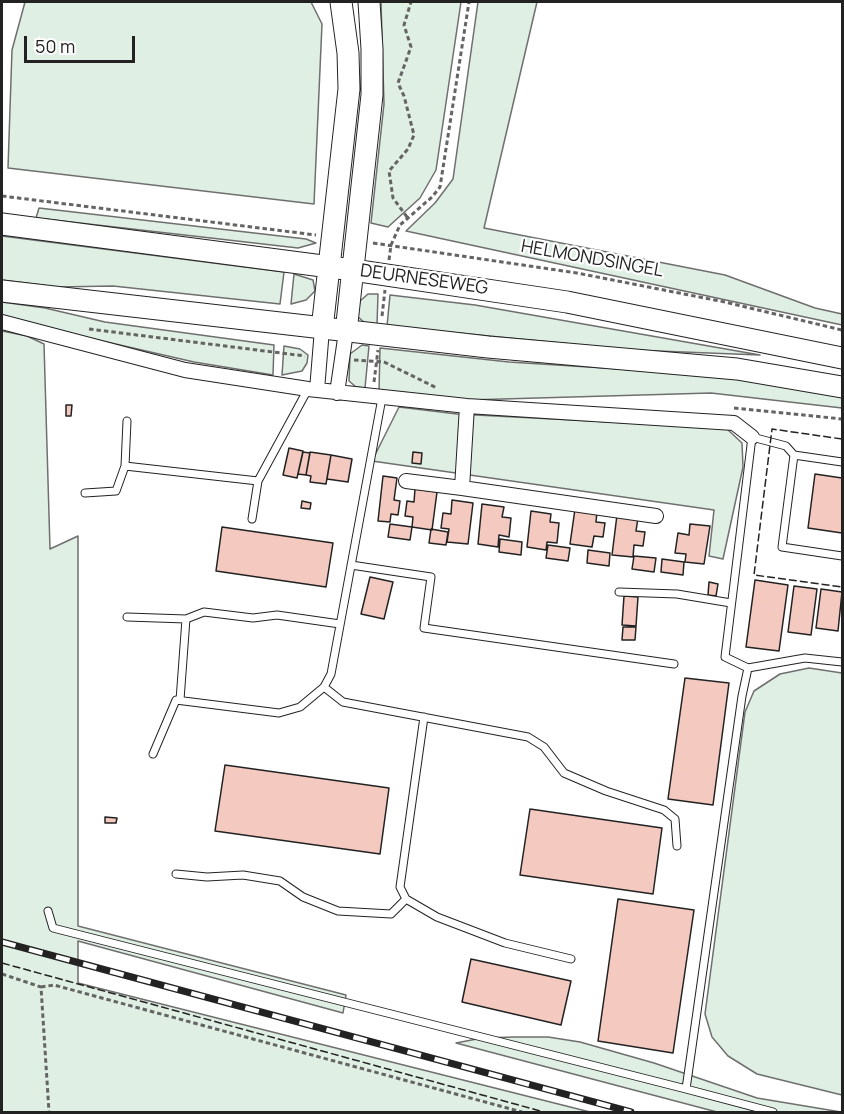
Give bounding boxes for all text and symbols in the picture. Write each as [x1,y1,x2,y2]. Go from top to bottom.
scale bar [27,24,138,62]
text: 50 m [35,34,75,58]
street label: HELMONDSINGEL [519,236,665,282]
street label: DEURNESEWEG [359,260,489,300]

